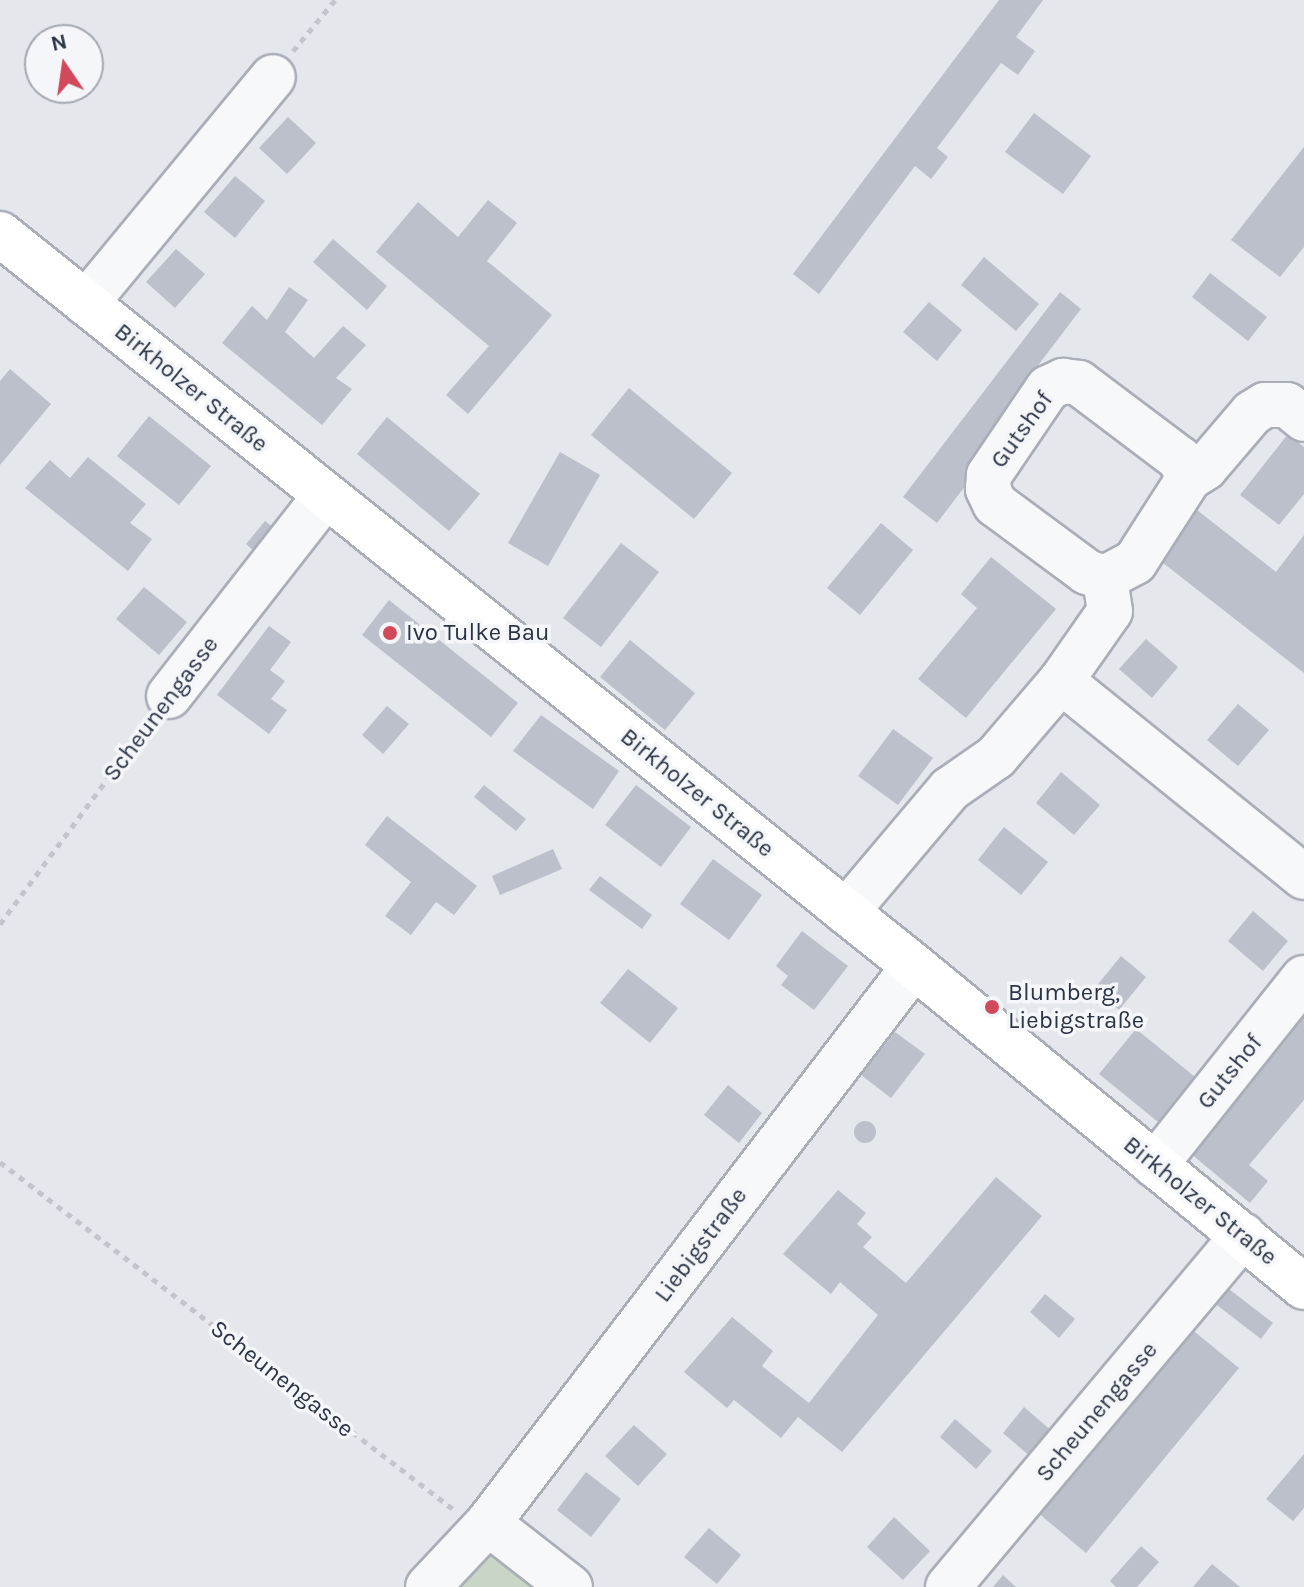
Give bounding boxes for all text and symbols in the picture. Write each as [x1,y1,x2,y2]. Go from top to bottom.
north arrow [24,24,104,104]
text: N [48,28,70,57]
street label: Birkholzer Straße [108,317,274,459]
street label: Gutshof [985,386,1059,474]
place label: Ivo Tulke Bau [406,619,549,647]
marker: Ivo Tulke Bau [381,624,399,642]
street label: Scheunengasse [97,631,225,787]
street label: Birkholzer Straße [614,722,780,864]
place label: Blumberg, Liebigstraße [1008,979,1144,1035]
marker: Blumberg, Liebigstraße [983,998,1001,1016]
street label: Gutshof [1191,1029,1269,1115]
street label: Birkholzer Straße [1117,1130,1283,1272]
street label: Liebigstraße [649,1182,753,1308]
street label: Scheunengasse [205,1314,359,1444]
street label: Scheunengasse [1030,1336,1164,1488]

